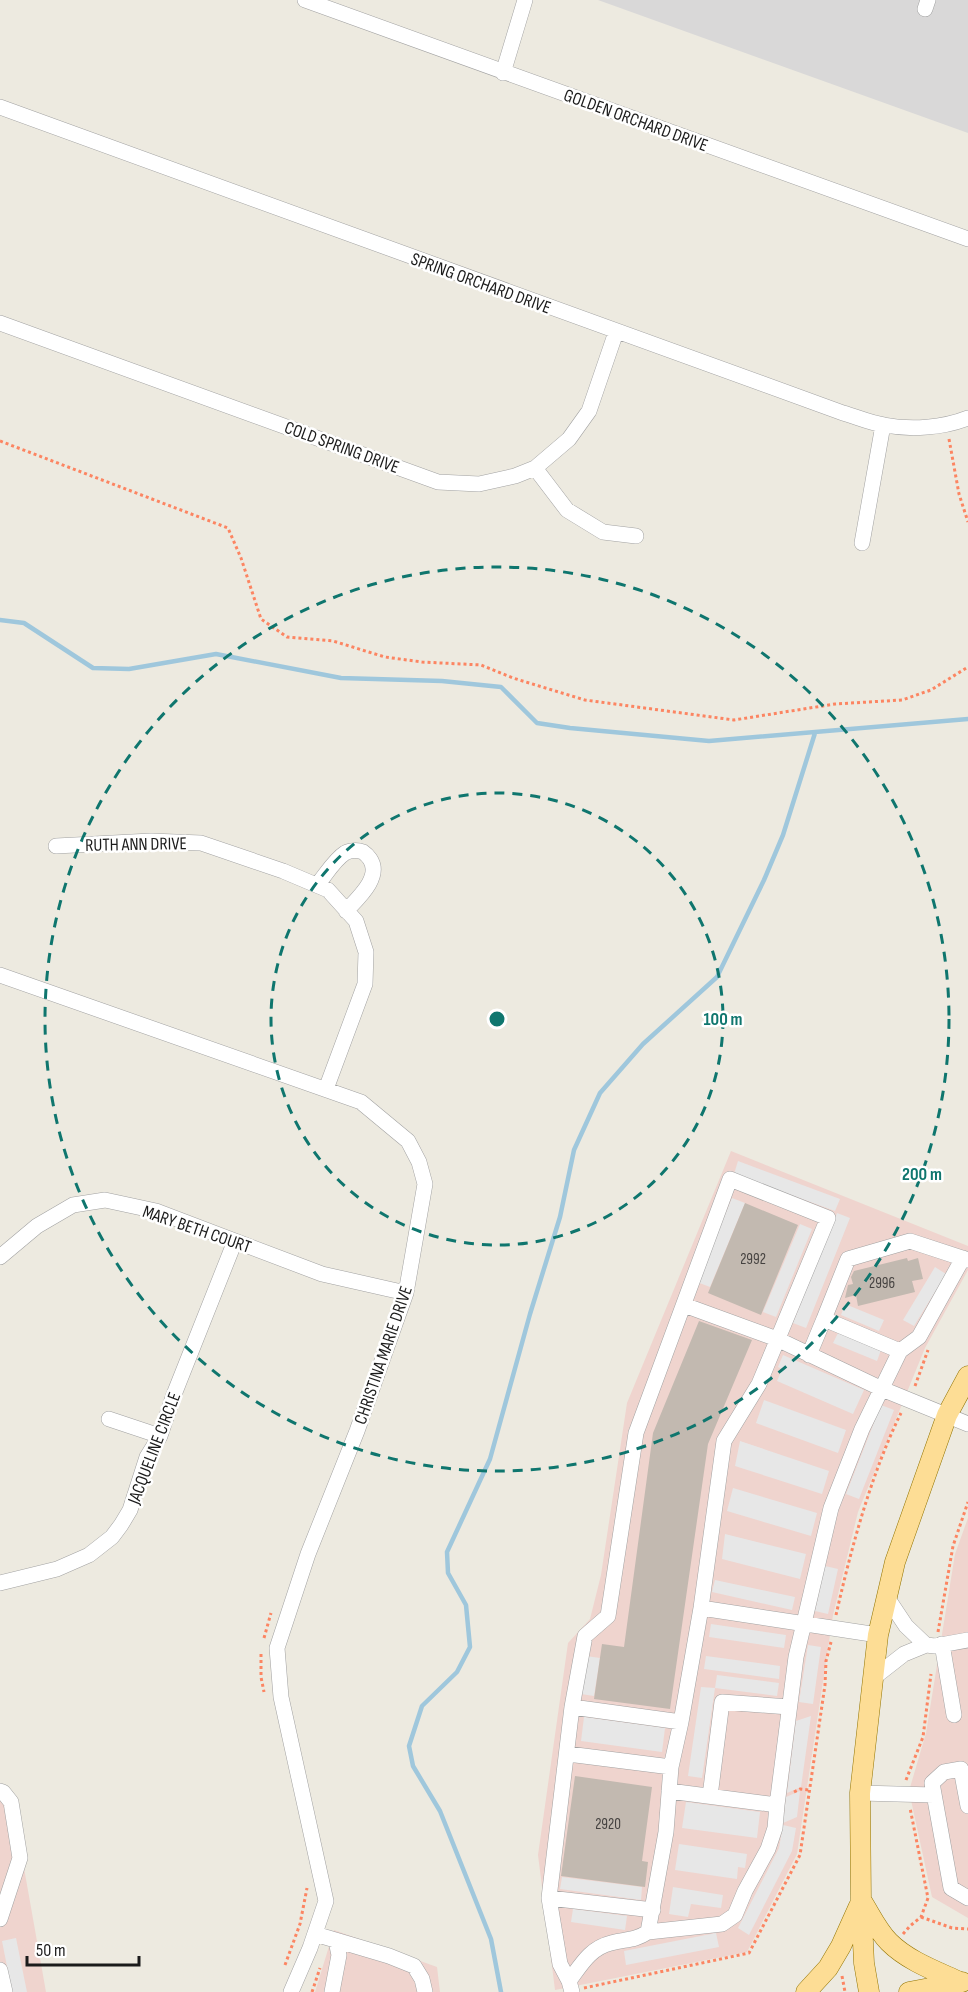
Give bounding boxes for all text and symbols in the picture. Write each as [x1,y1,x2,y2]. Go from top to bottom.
street label: GOLDEN ORCHARD DRIVE [561,85,711,156]
street label: SPRING ORCHARD DRIVE [408,248,554,319]
street label: COLD SPRING DRIVE [282,417,402,478]
street label: RUTH ANN DRIVE [85,833,187,856]
centre of rings [487,1009,507,1029]
text: 100 m [704,1009,743,1030]
text: 200 m [902,1164,942,1185]
street label: MARY BETH COURT [140,1201,254,1258]
house number: 2992 [740,1250,766,1269]
house number: 2996 [869,1274,895,1293]
street label: CHRISTINA MARIE DRIVE [350,1283,417,1427]
street label: JACQUELINE CIRCLE [123,1389,185,1508]
house number: 2920 [595,1815,621,1834]
scale bar [27,1929,140,1967]
text: 50 m [36,1940,66,1961]

